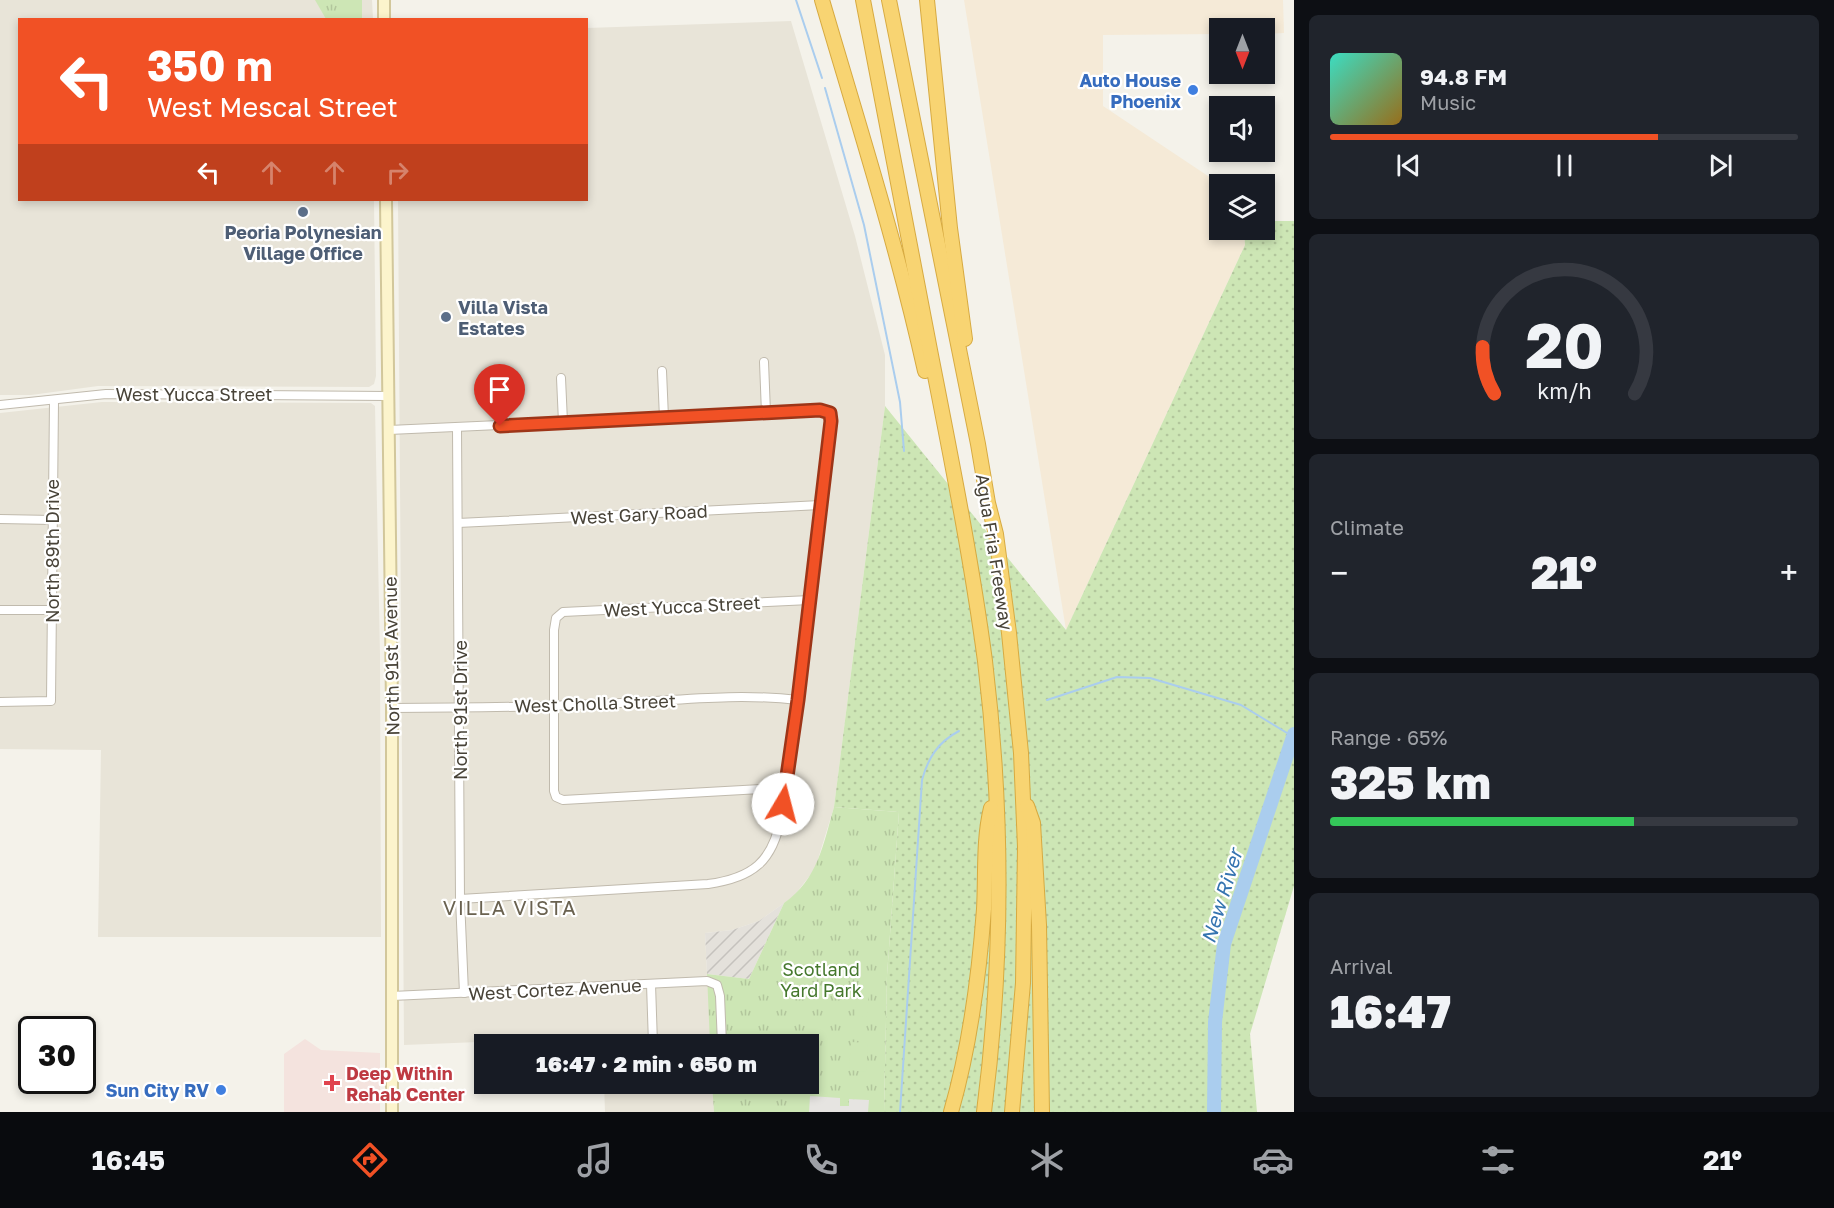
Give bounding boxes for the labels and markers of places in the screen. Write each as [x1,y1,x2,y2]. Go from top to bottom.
place label: Auto House Phoenix [1079,69,1182,112]
marker: Auto House Phoenix [1186,83,1200,97]
marker: Peoria Polynesian Village Office [296,205,310,219]
place label: Peoria Polynesian Village Office [224,221,382,264]
place label: Villa Vista Estates [458,296,548,339]
marker: Villa Vista Estates [439,310,453,324]
pin [474,364,525,426]
place label: Deep Within Rehab Center [346,1062,465,1105]
marker: Deep Within Rehab Center [323,1074,341,1092]
place label: Sun City RV [106,1079,209,1101]
marker: Sun City RV [214,1083,228,1097]

